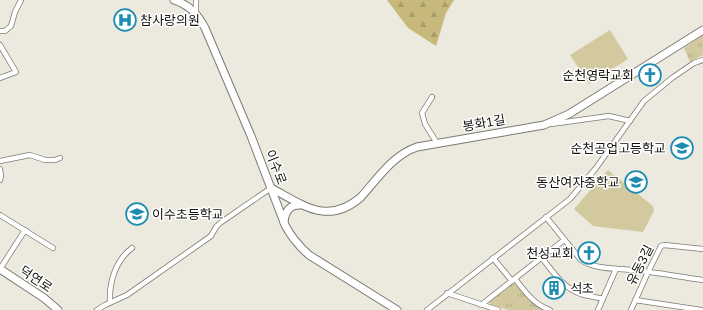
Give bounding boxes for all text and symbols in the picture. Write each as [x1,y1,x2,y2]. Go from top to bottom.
hospital icon: 참사랑의원 [112,7,138,33]
place label: 참사랑의원 [140,13,200,28]
church icon: 순천영락교회 [637,62,663,88]
place label: 순천영락교회 [562,68,634,83]
street label: 봉화1길 [461,112,507,134]
school or university icon: 순천공업고등학교 [669,135,695,161]
place label: 순천공업고등학교 [570,141,666,156]
street label: 이수로 [263,148,289,186]
school or university icon: 동산여자중학교 [623,169,649,195]
place label: 동산여자중학교 [536,175,620,190]
school or university icon: 이수초등학교 [124,201,150,227]
place label: 이수초등학교 [152,207,224,222]
church icon: 천성교회 [576,240,602,266]
street label: 유동3길 [624,242,656,288]
place label: 천성교회 [526,246,574,261]
street label: 덕연로 [17,263,55,295]
building icon: 석초 [541,275,567,301]
place label: 석초 [570,281,594,296]

